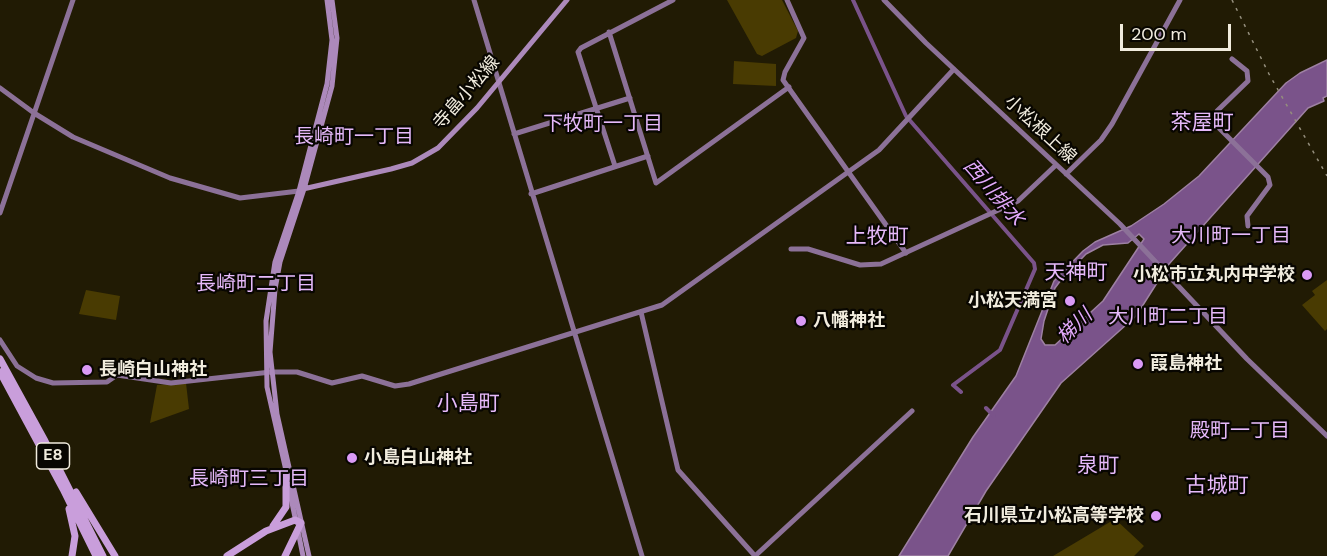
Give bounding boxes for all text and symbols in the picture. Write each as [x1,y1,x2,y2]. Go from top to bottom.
scale bar [1123,12,1234,50]
text: 200 m [1131,22,1187,46]
street label: 寺畠小松線 [429,52,505,134]
street label: 小松根上線 [1000,91,1080,169]
district label: 茶屋町 [1171,110,1233,136]
district label: 下牧町一丁目 [543,113,663,137]
district label: 長崎町一丁目 [294,126,414,150]
water label: 西川排水 [958,155,1028,231]
district label: 上牧町 [846,224,908,250]
district label: 大川町一丁目 [1171,225,1291,249]
district label: 天神町 [1045,260,1107,286]
place label: 小松市立丸内中学校 [1133,264,1295,286]
marker: 小松市立丸内中学校 [1300,268,1314,282]
district label: 長崎町二丁目 [196,273,316,297]
place label: 小松天満宮 [968,290,1058,312]
marker: 小松天満宮 [1063,294,1077,308]
water label: 梯川 [1052,304,1098,350]
district label: 大川町二丁目 [1108,306,1228,330]
place label: 八幡神社 [813,310,885,332]
marker: 八幡神社 [794,314,808,328]
place label: 葭島神社 [1150,353,1222,375]
marker: 葭島神社 [1131,357,1145,371]
place label: 長崎白山神社 [99,359,207,381]
marker: 長崎白山神社 [80,363,94,377]
district label: 小島町 [437,391,499,417]
district label: 殿町一丁目 [1190,420,1290,444]
road number: E8 [36,443,70,469]
place label: 小島白山神社 [364,447,472,469]
marker: 小島白山神社 [345,451,359,465]
district label: 泉町 [1077,453,1119,479]
district label: 長崎町三丁目 [189,468,309,492]
district label: 古城町 [1186,473,1248,499]
place label: 石川県立小松高等学校 [964,505,1144,527]
marker: 石川県立小松高等学校 [1149,509,1163,523]

